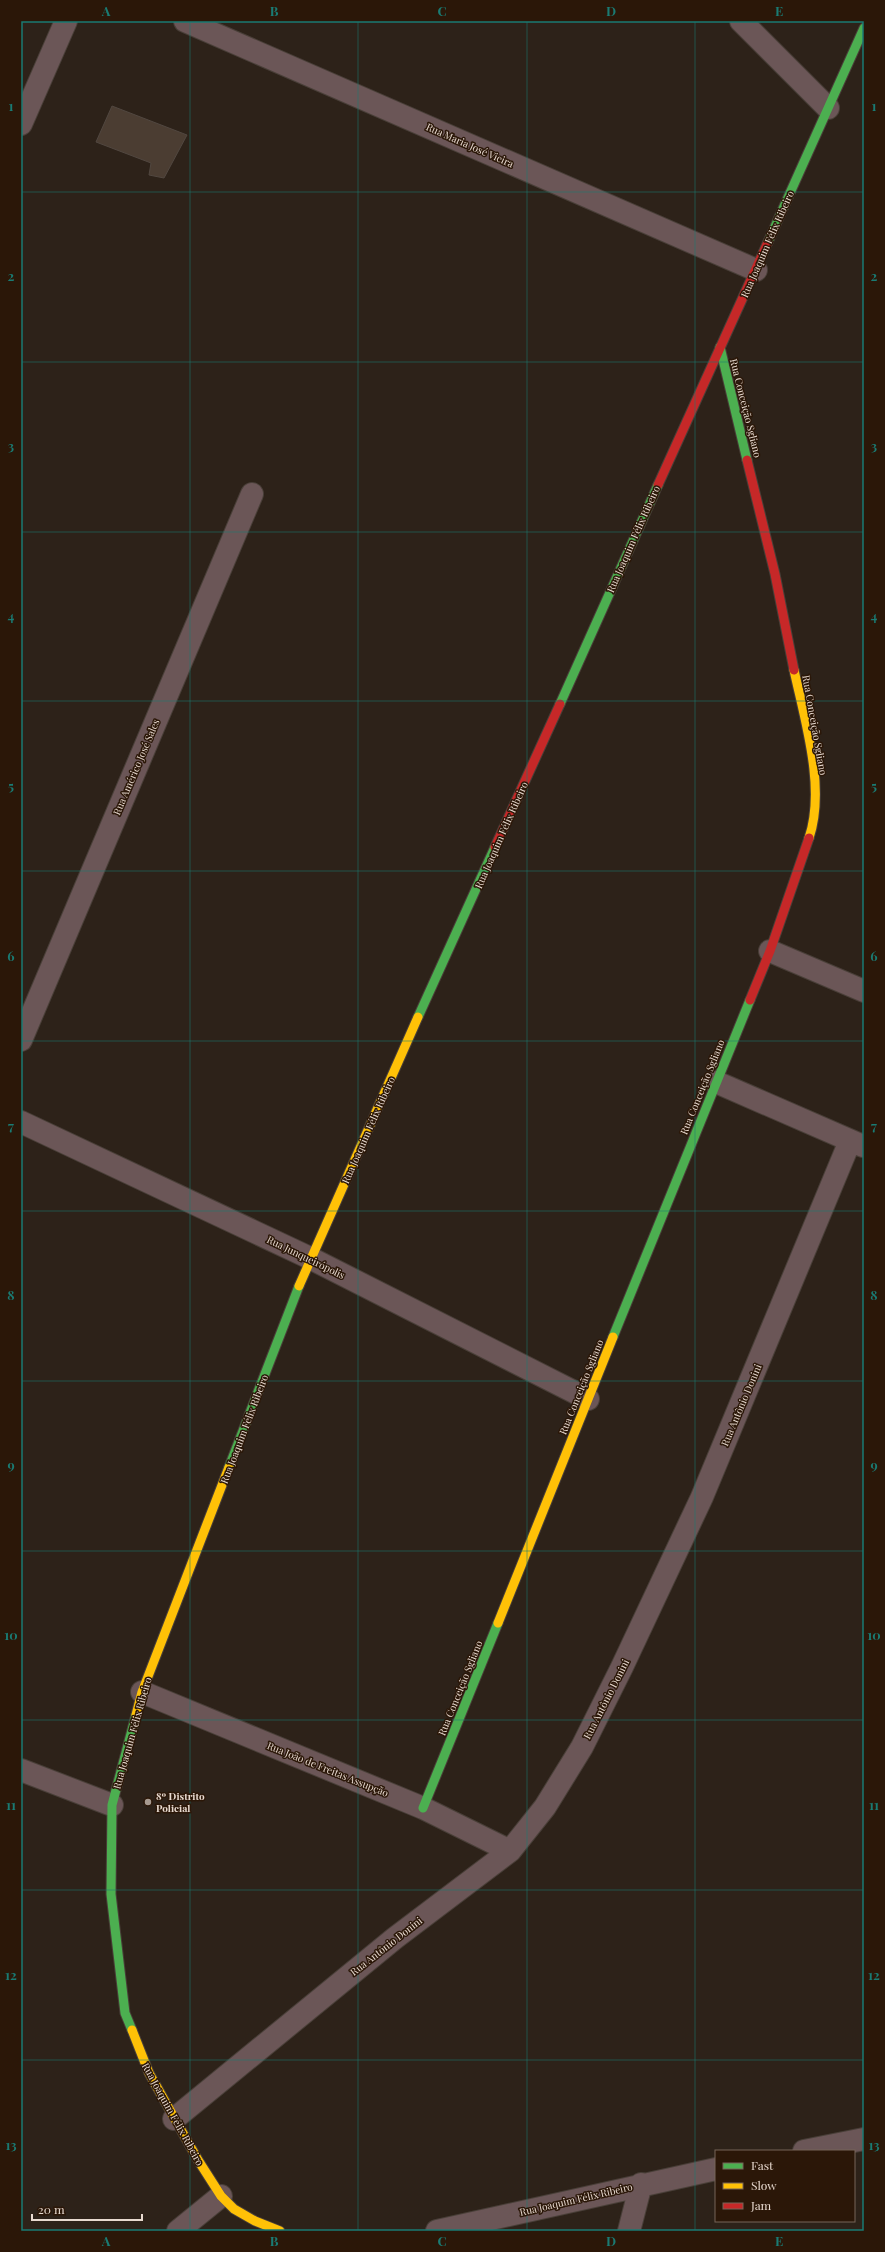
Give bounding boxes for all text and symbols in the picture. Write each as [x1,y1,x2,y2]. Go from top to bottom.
text: A [101,2,111,19]
text: B [270,2,279,19]
text: C [437,2,447,19]
text: D [606,2,616,19]
text: E [775,2,783,19]
text: 1 [9,97,14,114]
text: 1 [872,97,877,114]
street label: Rua Maria José Vieira [424,119,516,171]
street label: Rua Joaquim Félix Ribeiro [737,188,797,300]
text: 2 [8,267,15,284]
text: 2 [871,267,878,284]
street label: Rua Conceição Sgliano [727,357,765,459]
text: 3 [8,437,14,454]
text: 3 [871,437,877,454]
street label: Rua Joaquim Félix Ribeiro [603,483,663,595]
text: 4 [8,607,15,624]
text: 4 [871,607,878,624]
street label: Rua Conceição Sgliano [799,674,831,777]
street label: Rua Américo José Sales [109,717,163,817]
text: 5 [8,777,14,794]
text: 5 [871,777,877,794]
street label: Rua Joaquim Félix Ribeiro [471,779,531,891]
text: 6 [7,947,15,964]
text: 6 [870,947,878,964]
street label: Rua Conceição Sgliano [676,1037,728,1137]
street label: Rua Joaquim Félix Ribeiro [338,1074,398,1186]
text: 7 [8,1117,14,1134]
text: 7 [871,1117,877,1134]
street label: Rua Junqueirópolis [265,1232,347,1282]
text: 8 [7,1286,15,1303]
text: 8 [870,1286,878,1303]
street label: Rua Conceição Sgliano [555,1337,607,1437]
street label: Rua Antônio Donini [717,1362,765,1448]
street label: Rua Joaquim Félix Ribeiro [217,1372,271,1485]
text: 9 [7,1456,15,1473]
text: 9 [870,1456,878,1473]
text: 10 [4,1626,18,1643]
text: 10 [867,1626,881,1643]
street label: Rua Conceição Sgliano [434,1638,486,1738]
street label: Rua Antônio Donini [580,1657,632,1741]
street label: Rua Joaquim Félix Ribeiro [109,1675,155,1790]
street label: Rua João de Freitas Assupção [265,1738,391,1800]
place label: 8º Distrito Policial [156,1789,205,1815]
text: 11 [6,1796,16,1813]
text: 11 [869,1796,879,1813]
marker: 8º Distrito Policial [143,1797,153,1807]
street label: Rua Antônio Donini [347,1913,425,1979]
text: 12 [5,1966,17,1983]
text: 12 [868,1966,880,1983]
street label: Rua Joaquim Félix Ribeiro [139,2060,207,2168]
text: 13 [5,2136,17,2153]
text: 13 [868,2136,880,2153]
legend [715,2150,855,2222]
text: Fast [751,2157,774,2173]
text: Slow [751,2177,777,2193]
street label: Rua Joaquim Félix Ribeiro [518,2179,634,2219]
scale bar [32,2196,142,2222]
text: Jam [750,2197,772,2213]
text: 20 m [38,2201,65,2217]
text: A [101,2232,111,2249]
text: B [270,2232,279,2249]
text: C [437,2232,447,2249]
text: D [606,2232,616,2249]
text: E [775,2232,783,2249]

